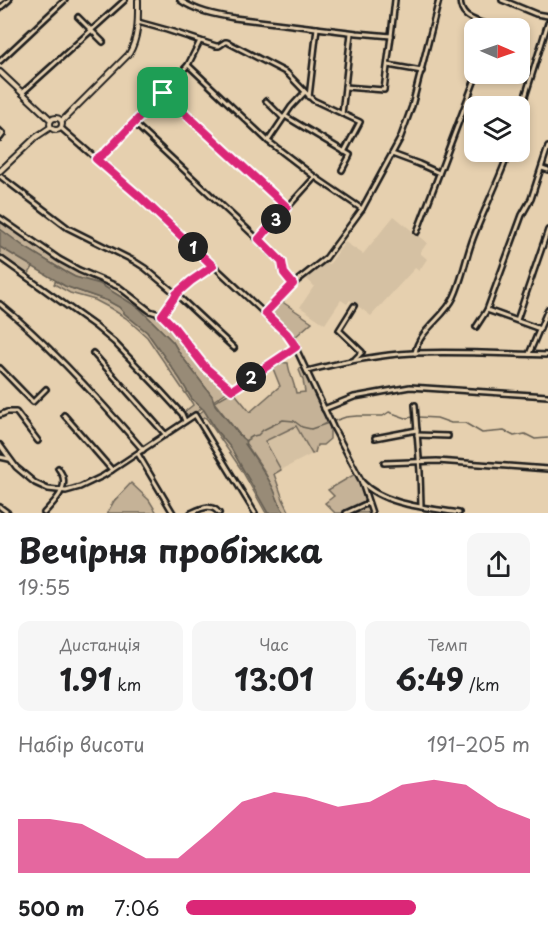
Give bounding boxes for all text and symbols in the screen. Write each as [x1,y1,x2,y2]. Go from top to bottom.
north arrow [464,18,530,84]
map controls [464,18,530,162]
pin [137,67,188,118]
icon: arrive [146,76,179,109]
button: layers [464,96,530,162]
pin: 3 [261,204,291,234]
text: 3 [271,207,281,231]
pin: 1 [178,232,208,262]
text: 1 [189,235,197,259]
pin: 2 [236,362,266,392]
text: 2 [245,365,257,389]
text: Вечірня пробіжка [18,524,323,574]
button: share [467,533,530,596]
text: 19:55 [18,572,70,602]
text: Дистанція [60,632,141,656]
text: Час [259,632,289,656]
text: Темп [427,632,468,656]
text: 1.91 [59,656,112,701]
text: 13:01 [234,656,314,701]
text: 6:49 [396,656,464,701]
text: km [112,672,141,696]
text: /km [464,672,500,696]
text: Набір висоти [18,729,145,759]
text: 191–205 m [427,729,530,759]
text: 500 m [18,893,85,923]
text: 7:06 [114,893,159,923]

